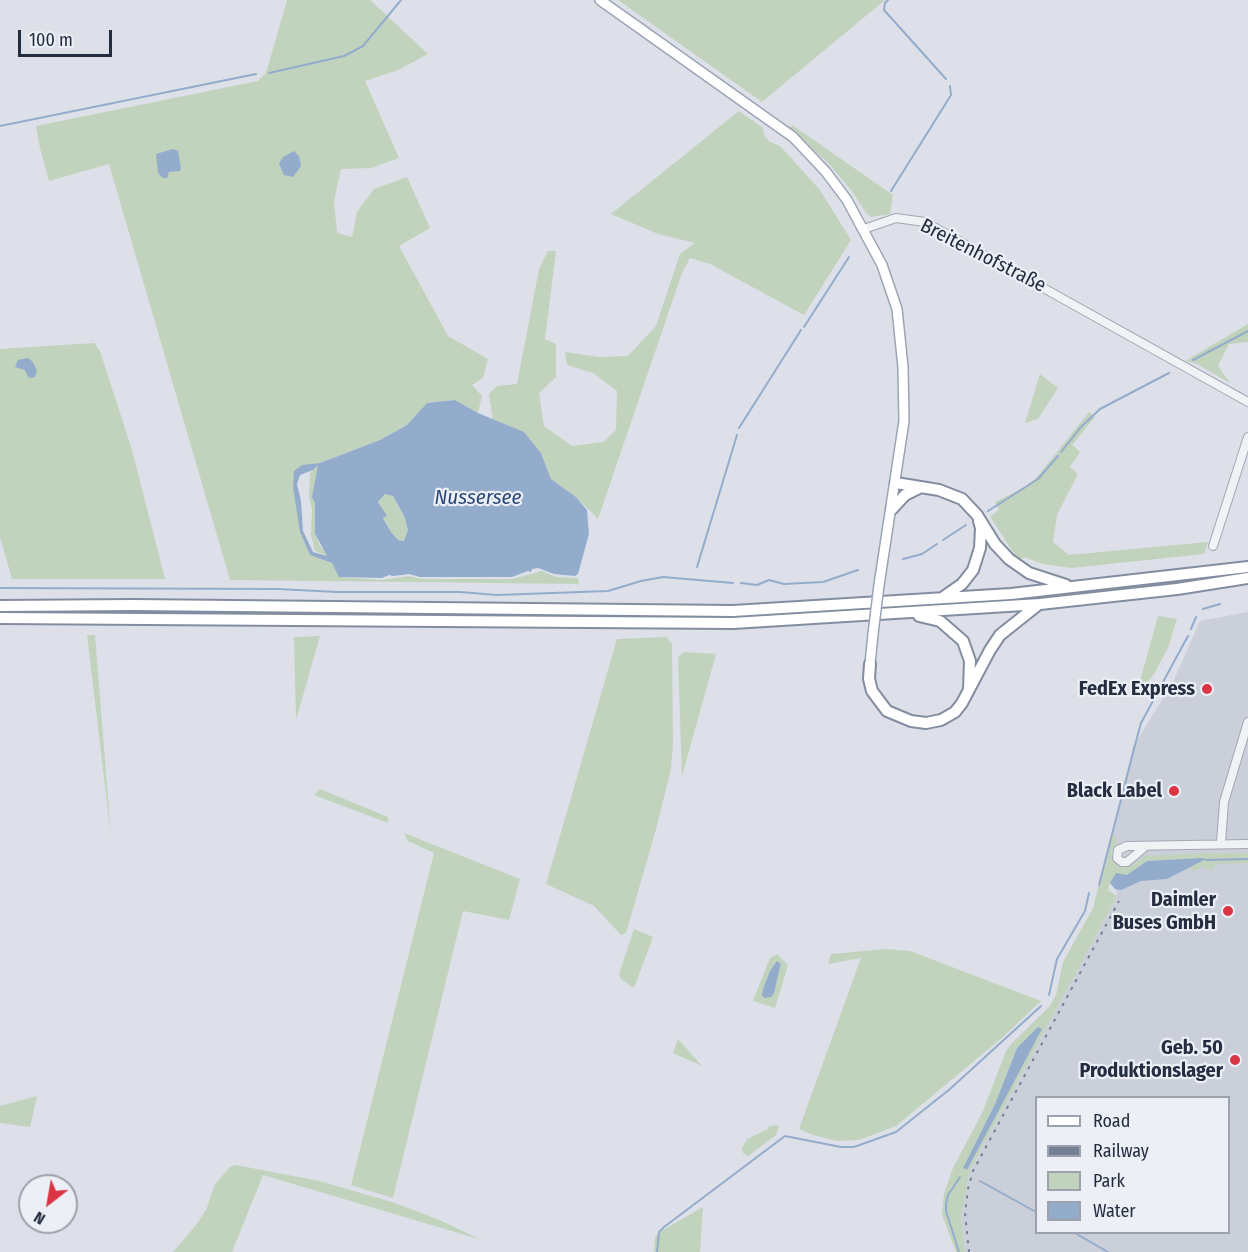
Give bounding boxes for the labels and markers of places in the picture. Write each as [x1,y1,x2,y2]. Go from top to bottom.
place label: FedEx Express [1079,677,1195,701]
marker: FedEx Express [1200,682,1214,696]
place label: Black Label [1067,779,1162,803]
marker: Black Label [1167,784,1181,798]
place label: Daimler Buses GmbH [1113,888,1216,935]
marker: Daimler Buses GmbH [1221,904,1235,918]
place label: Geb. 50 Produktionslager [1079,1036,1223,1083]
marker: Geb. 50 Produktionslager [1228,1053,1242,1067]

